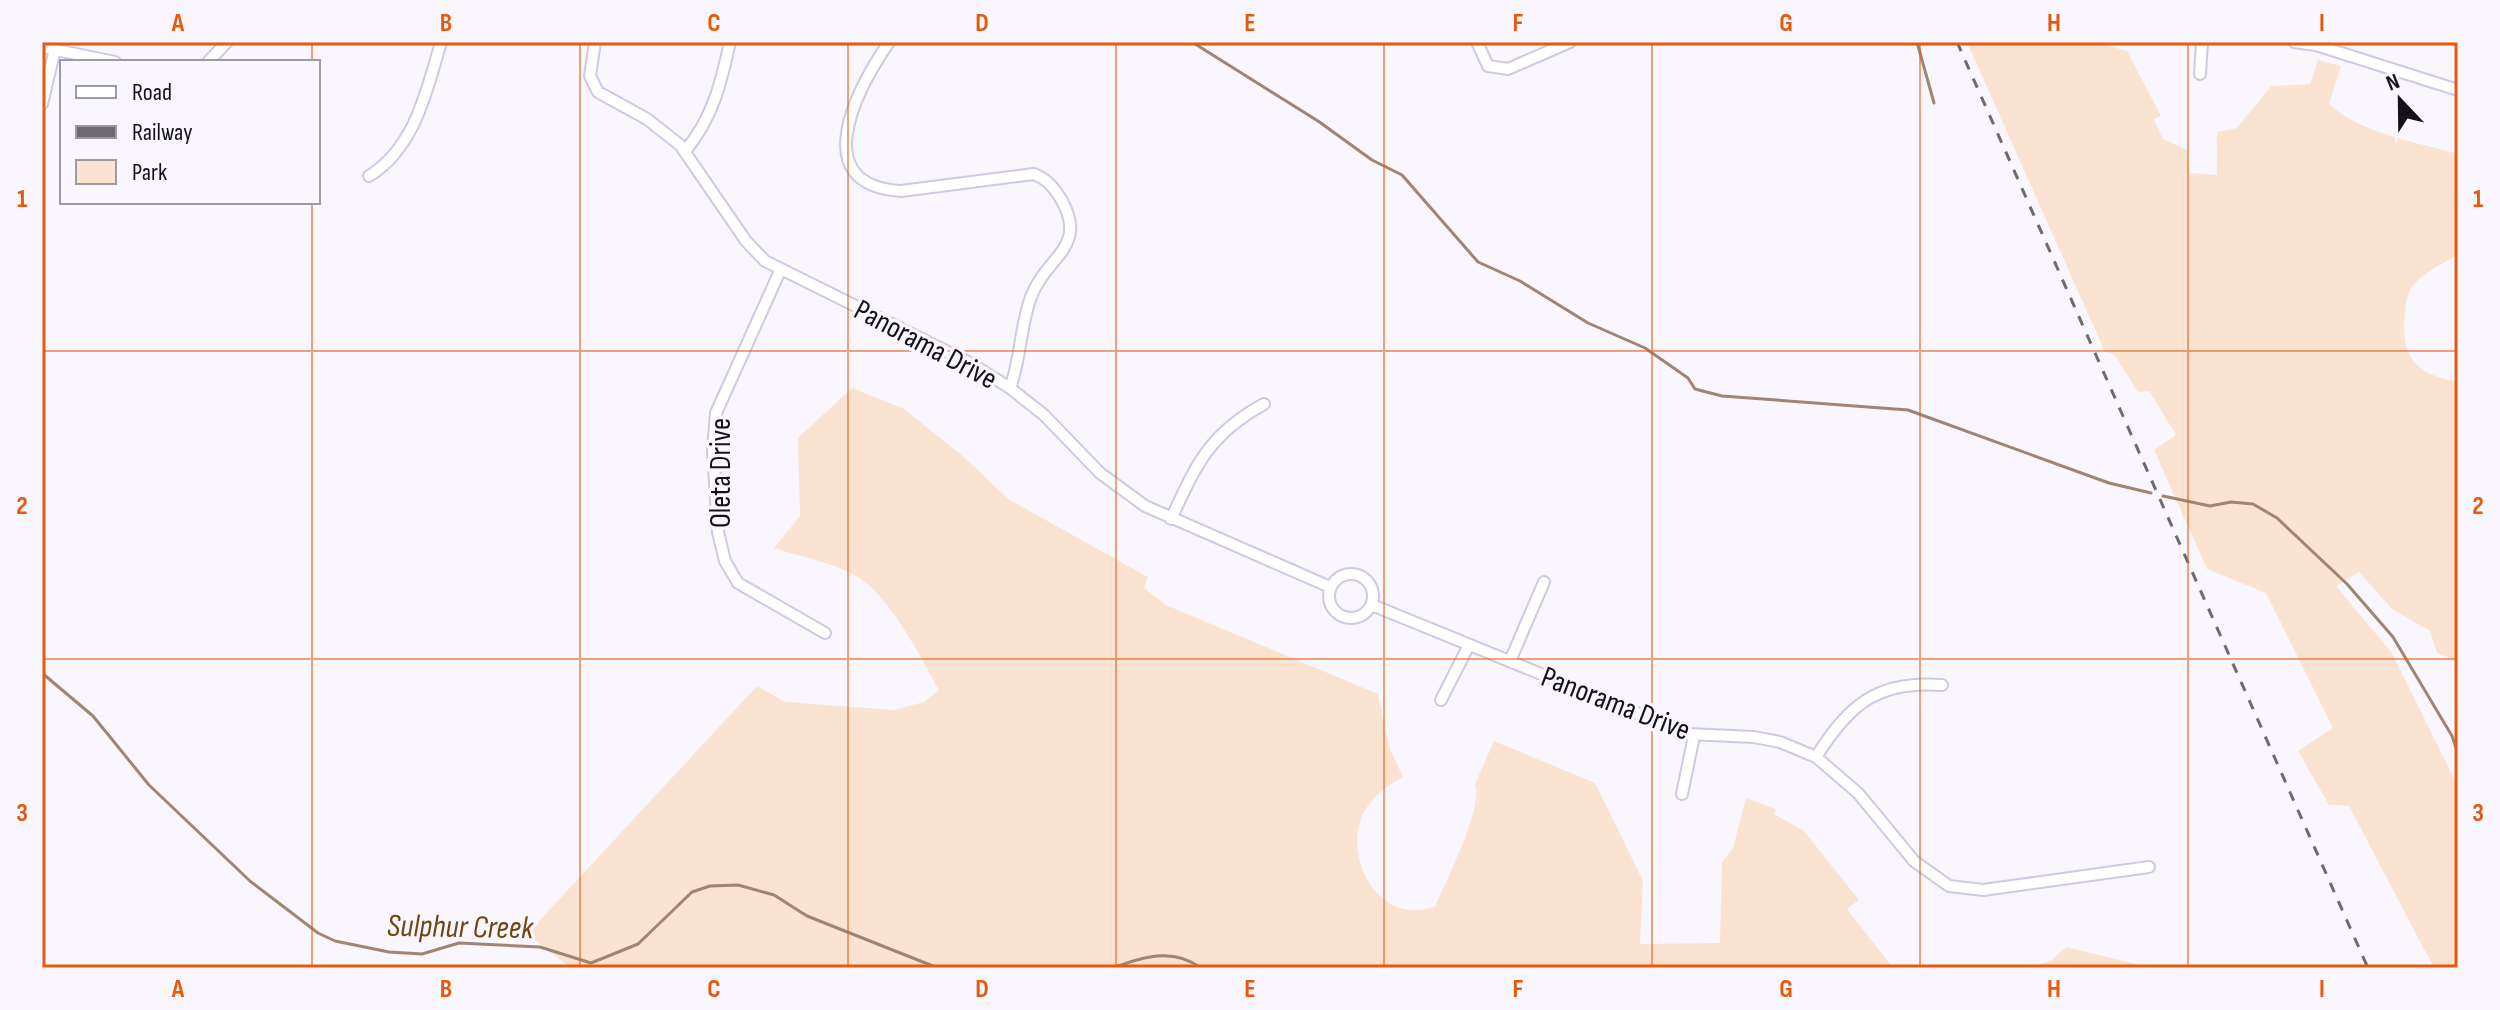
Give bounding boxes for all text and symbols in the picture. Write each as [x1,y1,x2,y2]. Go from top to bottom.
text: A [171,8,185,39]
text: B [440,8,452,39]
text: C [707,8,721,39]
text: D [975,8,989,39]
text: E [1244,8,1256,39]
text: F [1513,8,1524,39]
text: G [1779,8,1793,39]
text: H [2047,8,2061,39]
text: I [2319,8,2325,39]
legend [60,60,320,204]
north arrow [2360,60,2440,140]
text: N [2383,68,2404,98]
text: Road [132,78,172,107]
text: Railway [132,118,192,147]
text: Park [132,158,167,187]
text: 1 [17,184,27,215]
text: 1 [2473,184,2483,215]
street label: Panorama Drive [848,292,1003,398]
street label: Oleta Drive [703,418,739,528]
text: 2 [16,491,28,522]
text: 2 [2472,491,2484,522]
street label: Panorama Drive [1536,659,1695,749]
text: 3 [16,798,28,829]
text: 3 [2472,798,2484,829]
water label: Sulphur Creek [386,907,535,948]
text: A [171,974,185,1005]
text: B [440,974,452,1005]
text: C [707,974,721,1005]
text: D [975,974,989,1005]
text: E [1244,974,1256,1005]
text: F [1513,974,1524,1005]
text: G [1779,974,1793,1005]
text: H [2047,974,2061,1005]
text: I [2319,974,2325,1005]

